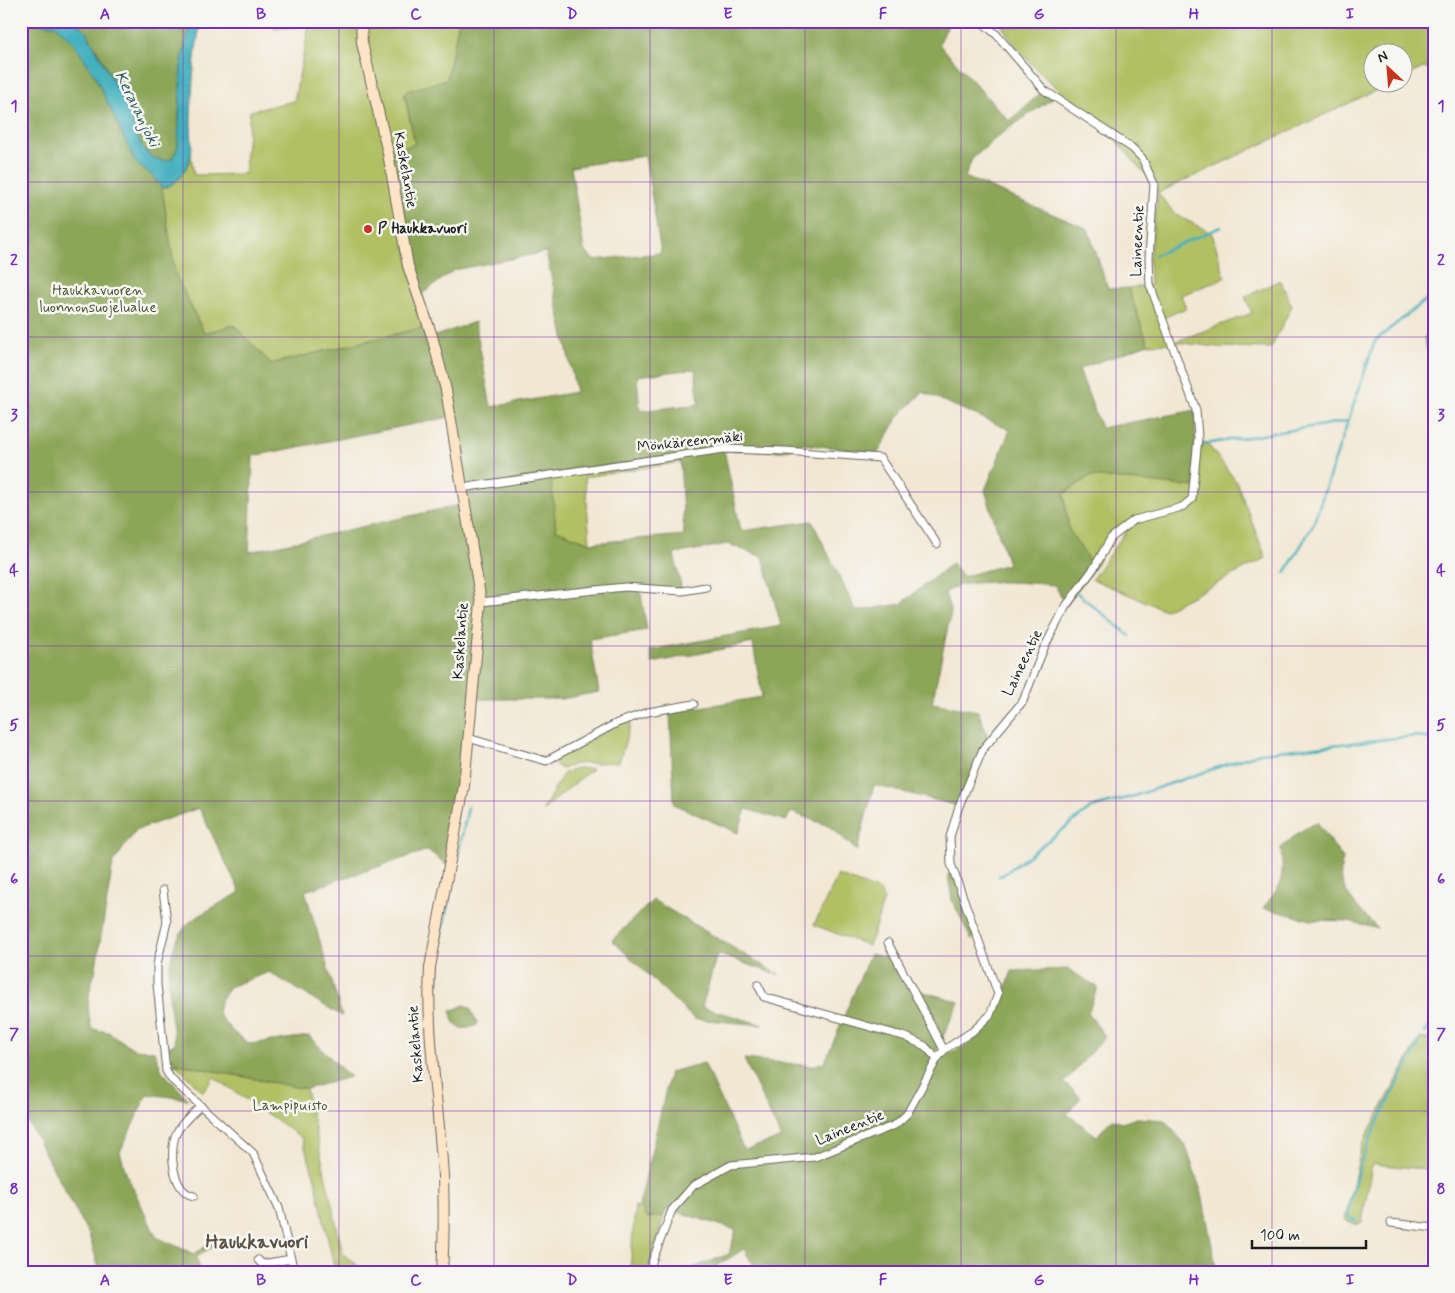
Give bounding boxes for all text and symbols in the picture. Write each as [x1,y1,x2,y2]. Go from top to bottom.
text: A [100,4,110,25]
text: B [256,4,266,25]
text: C [410,4,422,25]
text: D [566,4,578,25]
text: E [723,4,733,25]
text: F [879,4,888,25]
text: G [1034,4,1045,25]
text: H [1189,4,1200,25]
text: I [1346,4,1355,25]
north arrow [1362,42,1412,92]
text: N [1375,47,1391,67]
water label: Keravanjoki [110,67,165,152]
text: 1 [10,96,18,117]
text: 1 [1437,96,1445,117]
street label: Kaskelantie [388,130,422,210]
street label: Laineentie [1127,205,1149,277]
place label: P Haukkavuori [378,219,467,239]
marker: P Haukkavuori [362,223,374,235]
text: 2 [10,250,18,271]
text: 2 [1437,250,1445,271]
park label: Haukkavuoren luonnonsuojelualue [39,281,157,318]
text: 3 [10,405,18,426]
text: 3 [1437,405,1445,426]
street label: Mönkäreenmäki [636,427,744,457]
text: 4 [9,560,19,581]
text: 4 [1436,560,1446,581]
street label: Kaskelantie [448,602,474,680]
street label: Laineentie [998,626,1048,700]
text: 5 [9,715,19,736]
text: 5 [1436,715,1446,736]
text: 6 [10,869,18,890]
text: 6 [1437,869,1445,890]
street label: Kaskelantie [403,1005,429,1083]
text: 7 [9,1024,19,1045]
text: 7 [1436,1024,1446,1045]
park label: Lampipuisto [252,1096,328,1116]
street label: Laineentie [813,1105,887,1151]
text: 8 [9,1179,19,1200]
text: 8 [1436,1179,1446,1200]
scale bar [1252,1218,1366,1250]
text: 100 m [1260,1226,1300,1246]
district label: Haukkavuori [206,1229,309,1256]
text: A [100,1270,110,1291]
text: B [256,1270,266,1291]
text: C [410,1270,422,1291]
text: D [566,1270,578,1291]
text: E [723,1270,733,1291]
text: F [879,1270,888,1291]
text: G [1034,1270,1045,1291]
text: H [1189,1270,1200,1291]
text: I [1346,1270,1355,1291]

